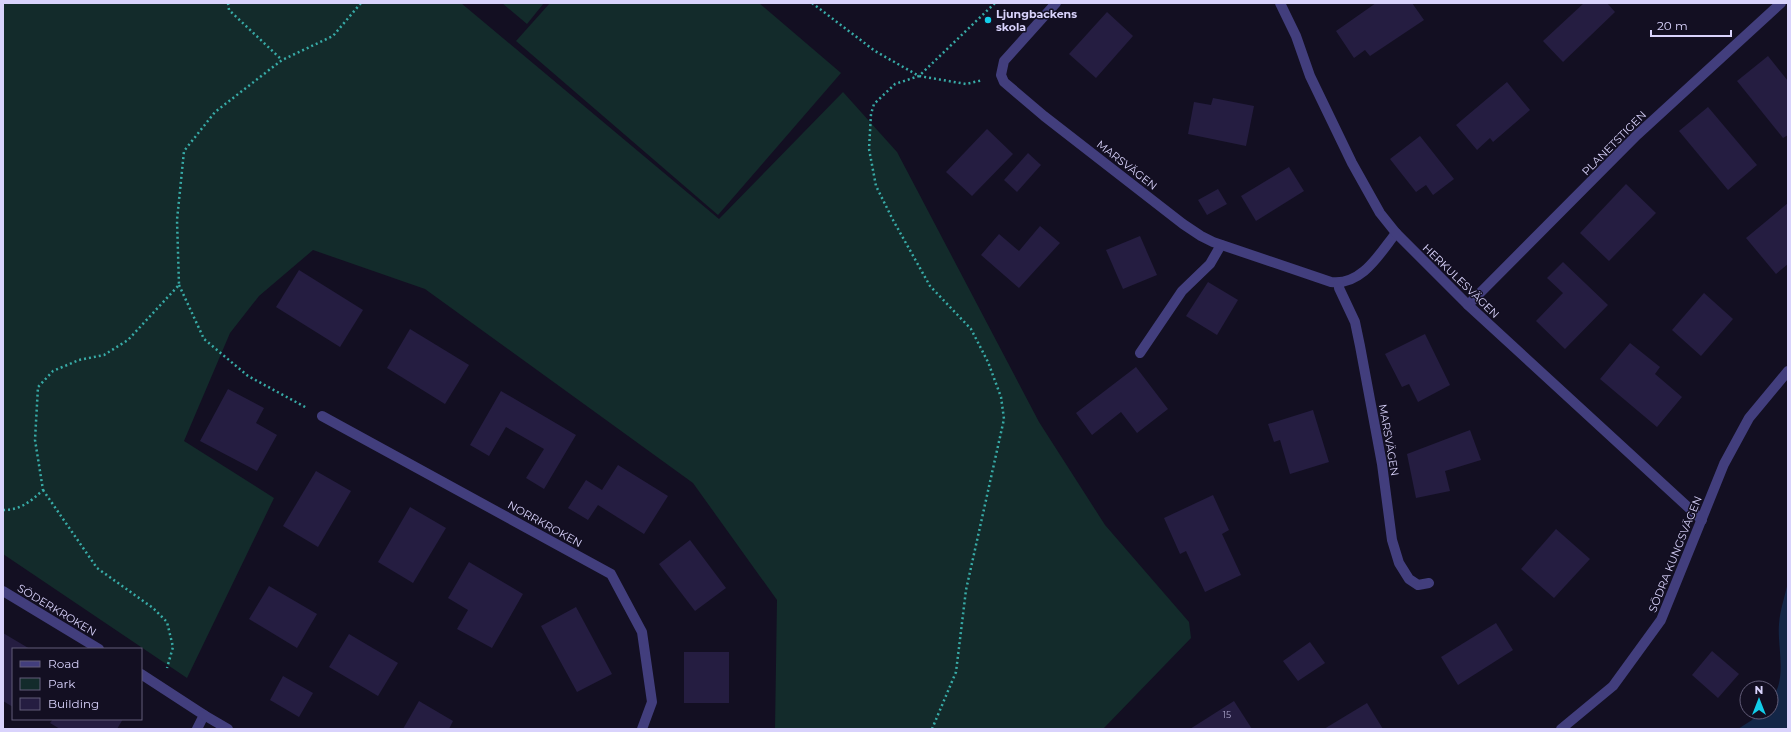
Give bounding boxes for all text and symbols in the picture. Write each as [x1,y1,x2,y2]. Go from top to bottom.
place label: Ljungbackens skola [996,7,1077,34]
scale bar [1651,12,1731,38]
marker: Ljungbackens skola [983,15,993,25]
text: 20 m [1657,18,1688,33]
street label: PLANETSTIGEN [1579,108,1649,178]
street label: MARSVÄGEN [1094,137,1160,193]
street label: HERKULESVÄGEN [1420,241,1502,321]
street label: MARSVÄGEN [1376,403,1402,477]
street label: SÖDRA KUNGSVÄGEN [1645,494,1705,614]
street label: NORRKROKEN [505,498,585,550]
street label: SÖDERKROKEN [15,581,99,639]
legend [12,648,142,720]
text: Road [48,656,79,671]
text: Park [48,676,76,691]
north arrow [1739,680,1779,720]
text: N [1755,683,1763,697]
text: Building [48,696,99,711]
house number: 15 [1223,709,1231,720]

